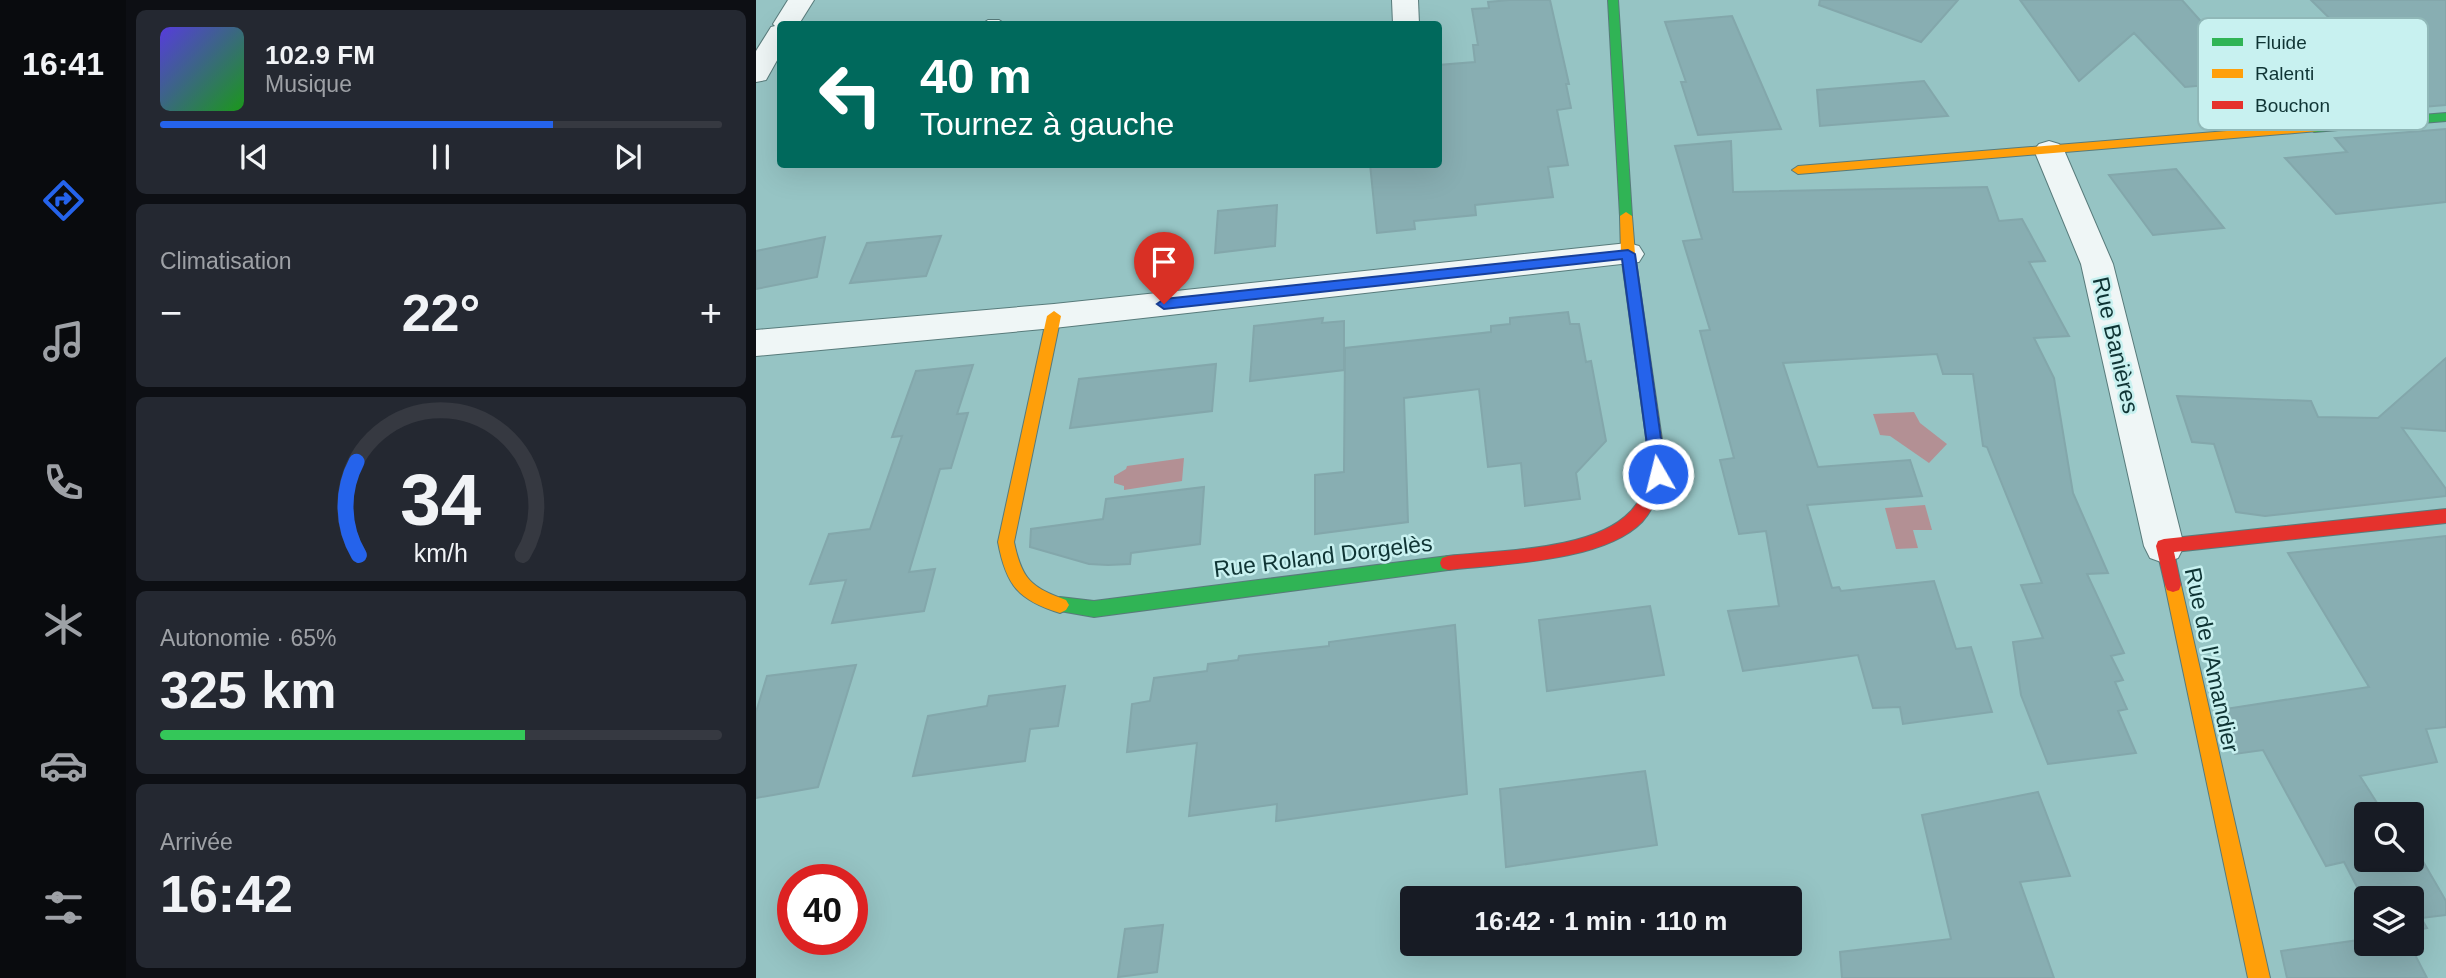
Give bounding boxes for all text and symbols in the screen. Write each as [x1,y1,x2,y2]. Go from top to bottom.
legend [2198,18,2428,130]
text: Fluide [2255,32,2307,53]
text: 102.9 FM [265,40,375,70]
text: 16:41 [22,46,104,82]
icon: left [805,49,896,140]
text: 40 m [920,49,1032,103]
text: Ralenti [2255,63,2314,84]
text: Musique [265,71,352,97]
text: Bouchon [2255,95,2330,116]
text: Tournez à gauche [920,106,1174,142]
icon: previous [235,138,273,176]
icon: pause [422,138,460,176]
icon: next [609,138,647,176]
icon: directions [39,176,88,225]
pin [1134,232,1194,304]
icon: arrive [1145,243,1183,281]
text: Climatisation [160,248,292,274]
street label: Rue Banières [2088,274,2144,416]
text: 22° [402,284,480,342]
text: − [160,292,182,334]
text: + [700,292,722,334]
icon: music [39,317,88,366]
position arrow [1621,437,1695,511]
icon: phone [39,458,88,507]
text: 34 [401,459,482,540]
street label: Rue Roland Dorgelès [1212,530,1434,582]
text: km/h [414,539,468,567]
street label: Rue de l'Amandier [2180,565,2244,755]
icon: climate [39,600,88,649]
text: Autonomie · 65% [160,625,336,651]
text: 325 km [160,661,336,719]
icon: car [39,741,88,790]
map controls [2354,802,2424,956]
button: search [2354,802,2424,872]
text: Arrivée [160,829,233,855]
speed limit sign: 40 [777,864,868,955]
text: 16:42 [160,865,293,923]
icon: filters [39,883,88,932]
button: layers [2354,886,2424,956]
text: 16:42 · 1 min · 110 m [1475,906,1727,936]

